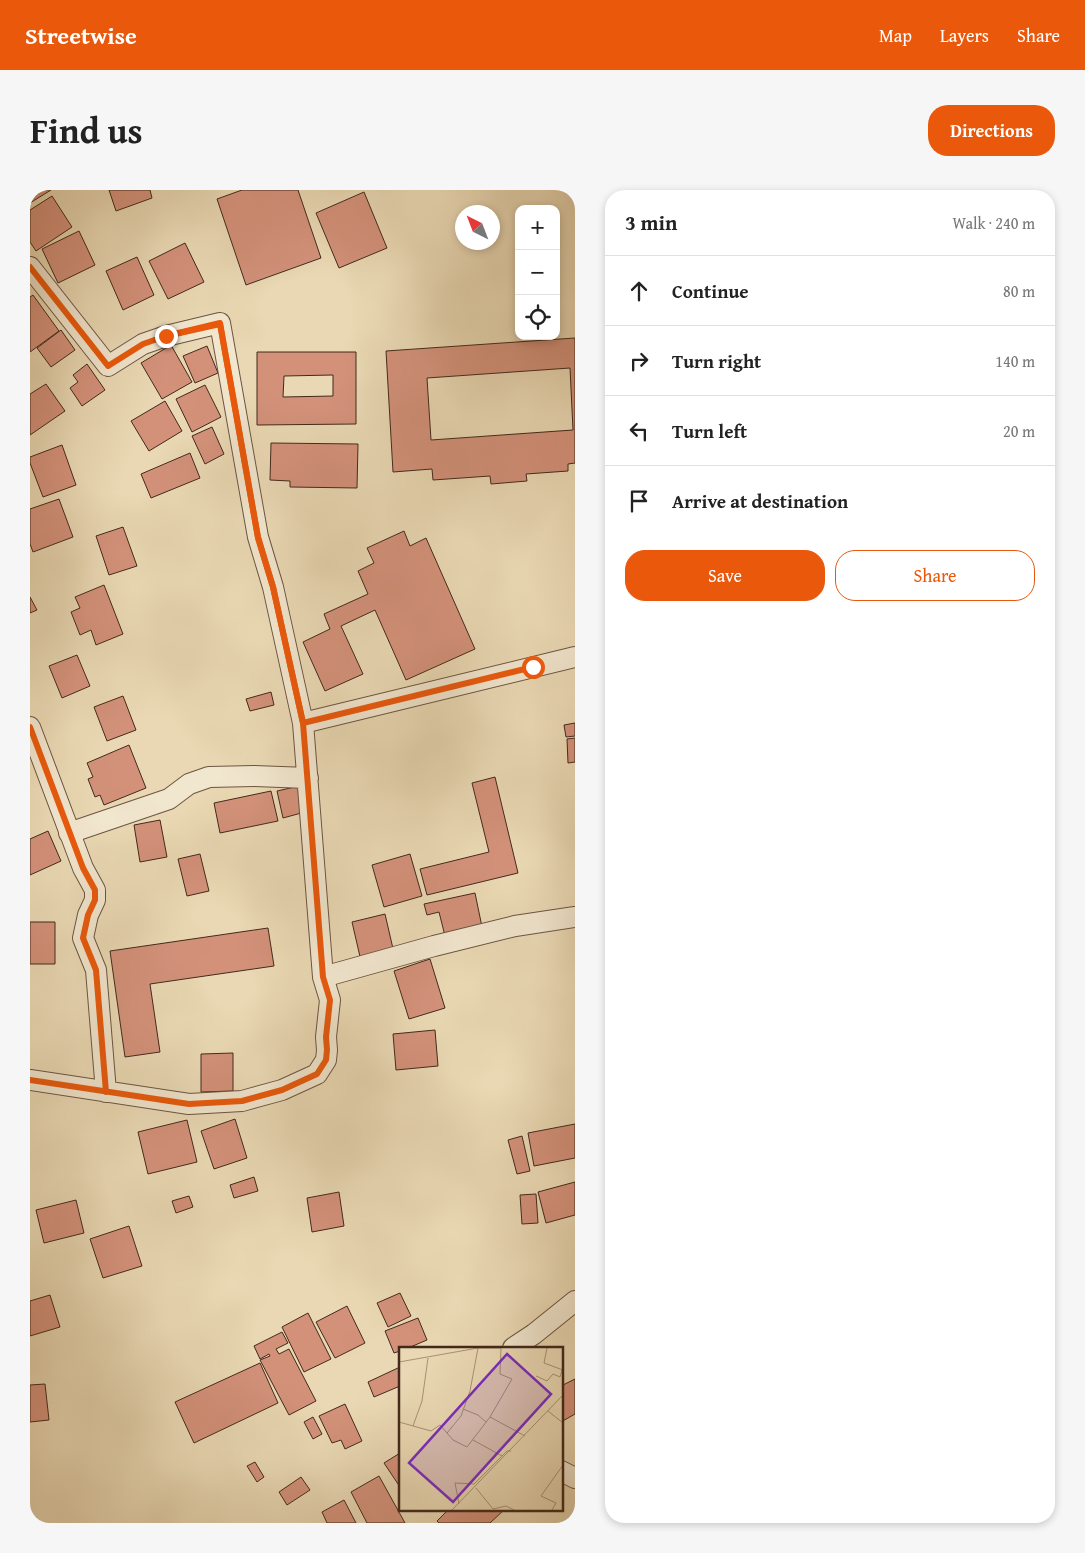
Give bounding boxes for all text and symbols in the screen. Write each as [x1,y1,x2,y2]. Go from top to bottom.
text: Streetwise [25,18,137,53]
text: Map [879,22,912,49]
text: Layers [940,22,989,49]
text: Share [1017,22,1060,49]
text: Find us [30,105,143,156]
button: Directions [928,105,1055,156]
north arrow [455,205,500,250]
map controls [515,205,560,340]
button: + [515,205,560,250]
text: 3 min [625,207,677,238]
text: Walk · 240 m [952,211,1035,235]
button: − [515,250,560,295]
icon: ahead [625,277,653,305]
text: Continue [672,277,749,305]
text: 80 m [1003,279,1035,303]
button: locate [515,295,560,340]
route end [155,325,178,348]
icon: right [625,347,653,375]
text: Turn right [672,347,761,375]
text: 140 m [995,349,1035,373]
icon: left [625,417,653,445]
text: Turn left [672,417,747,445]
text: 20 m [1003,419,1035,443]
icon: arrive [625,487,653,515]
text: Arrive at destination [672,487,848,515]
button: Save [625,550,825,601]
button: Share [835,550,1035,601]
route start [522,656,545,679]
inset map [399,1347,562,1510]

